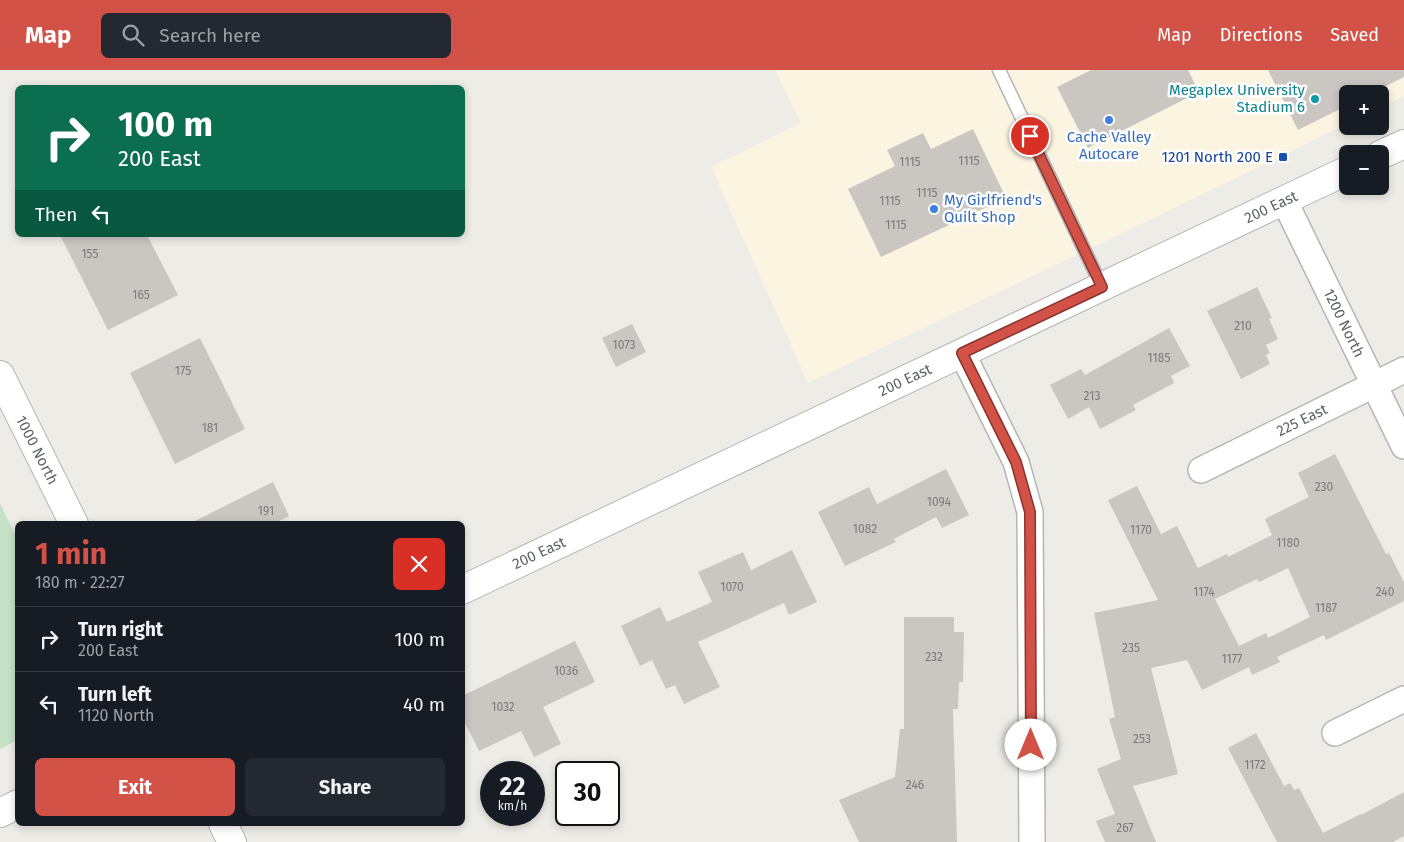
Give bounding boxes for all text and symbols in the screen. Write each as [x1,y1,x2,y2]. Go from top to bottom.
search box [101,13,451,58]
text: Map [25,21,71,49]
icon: search [119,21,147,49]
text: Search here [159,24,261,47]
text: Map [1157,24,1192,46]
text: Directions [1220,24,1302,46]
text: Saved [1330,24,1379,46]
place label: Megaplex University Stadium 6 [1169,81,1306,116]
map controls [1339,85,1389,195]
button: + [1339,85,1389,135]
marker: Megaplex University Stadium 6 [1309,93,1321,105]
text: 100 m [118,103,213,145]
icon: right [35,105,100,170]
marker: Cache Valley Autocare [1103,114,1115,126]
pin [1009,115,1051,157]
icon: arrive [1016,122,1044,150]
place label: Cache Valley Autocare [1067,128,1152,163]
text: 200 East [118,145,201,172]
button: − [1339,145,1389,195]
place label: 1201 North 200 E [1161,148,1273,166]
marker: 1201 North 200 E [1277,151,1289,163]
house number: 1115 [958,154,980,168]
house number: 1115 [899,155,921,169]
house number: 1115 [916,186,938,200]
street label: 200 East [1242,187,1301,227]
place label: My Girlfriend's Quilt Shop [944,191,1042,226]
house number: 1115 [879,194,901,208]
icon: left [87,200,115,228]
text: Then [35,203,77,226]
marker: My Girlfriend's Quilt Shop [928,203,940,215]
house number: 1115 [885,218,907,232]
house number: 155 [81,247,99,261]
street label: 1200 North [1320,286,1368,360]
house number: 165 [132,288,150,302]
house number: 210 [1234,319,1252,333]
house number: 1073 [613,338,635,352]
house number: 1185 [1148,351,1170,365]
street label: 200 East [876,360,935,400]
house number: 175 [175,364,191,378]
house number: 213 [1084,389,1100,403]
street label: 225 East [1274,400,1331,440]
street label: 1000 North [12,413,62,487]
house number: 181 [202,421,218,435]
house number: 230 [1315,480,1334,494]
house number: 1094 [927,495,952,509]
house number: 191 [258,504,274,518]
house number: 1082 [853,522,877,536]
house number: 1170 [1130,523,1152,537]
street label: 200 East [510,533,569,573]
text: 1 min [35,536,107,572]
house number: 1180 [1276,536,1300,550]
button: close [393,538,445,590]
text: 180 m · 22:27 [35,573,125,592]
house number: 1070 [720,580,744,594]
house number: 1174 [1193,585,1215,599]
house number: 240 [1376,585,1395,599]
house number: 1187 [1315,601,1337,615]
text: Turn right [78,618,163,641]
icon: right [35,625,63,653]
text: 100 m [394,628,445,651]
text: 200 East [78,641,138,660]
house number: 235 [1122,641,1140,655]
house number: 232 [925,650,943,664]
house number: 1177 [1222,652,1242,666]
house number: 1036 [554,664,578,678]
text: Turn left [78,683,152,706]
icon: left [35,690,63,718]
text: 40 m [403,693,445,716]
house number: 1032 [491,700,515,714]
text: 1120 North [78,706,154,725]
position arrow [1004,718,1056,770]
house number: 253 [1133,732,1151,746]
button: Exit [35,758,235,816]
button: Share [245,758,445,816]
house number: 1172 [1244,758,1266,772]
speed limit sign: 30 [555,761,620,826]
text: 22 [500,772,525,802]
house number: 246 [906,778,924,792]
text: km/h [498,799,527,813]
house number: 267 [1116,821,1134,835]

